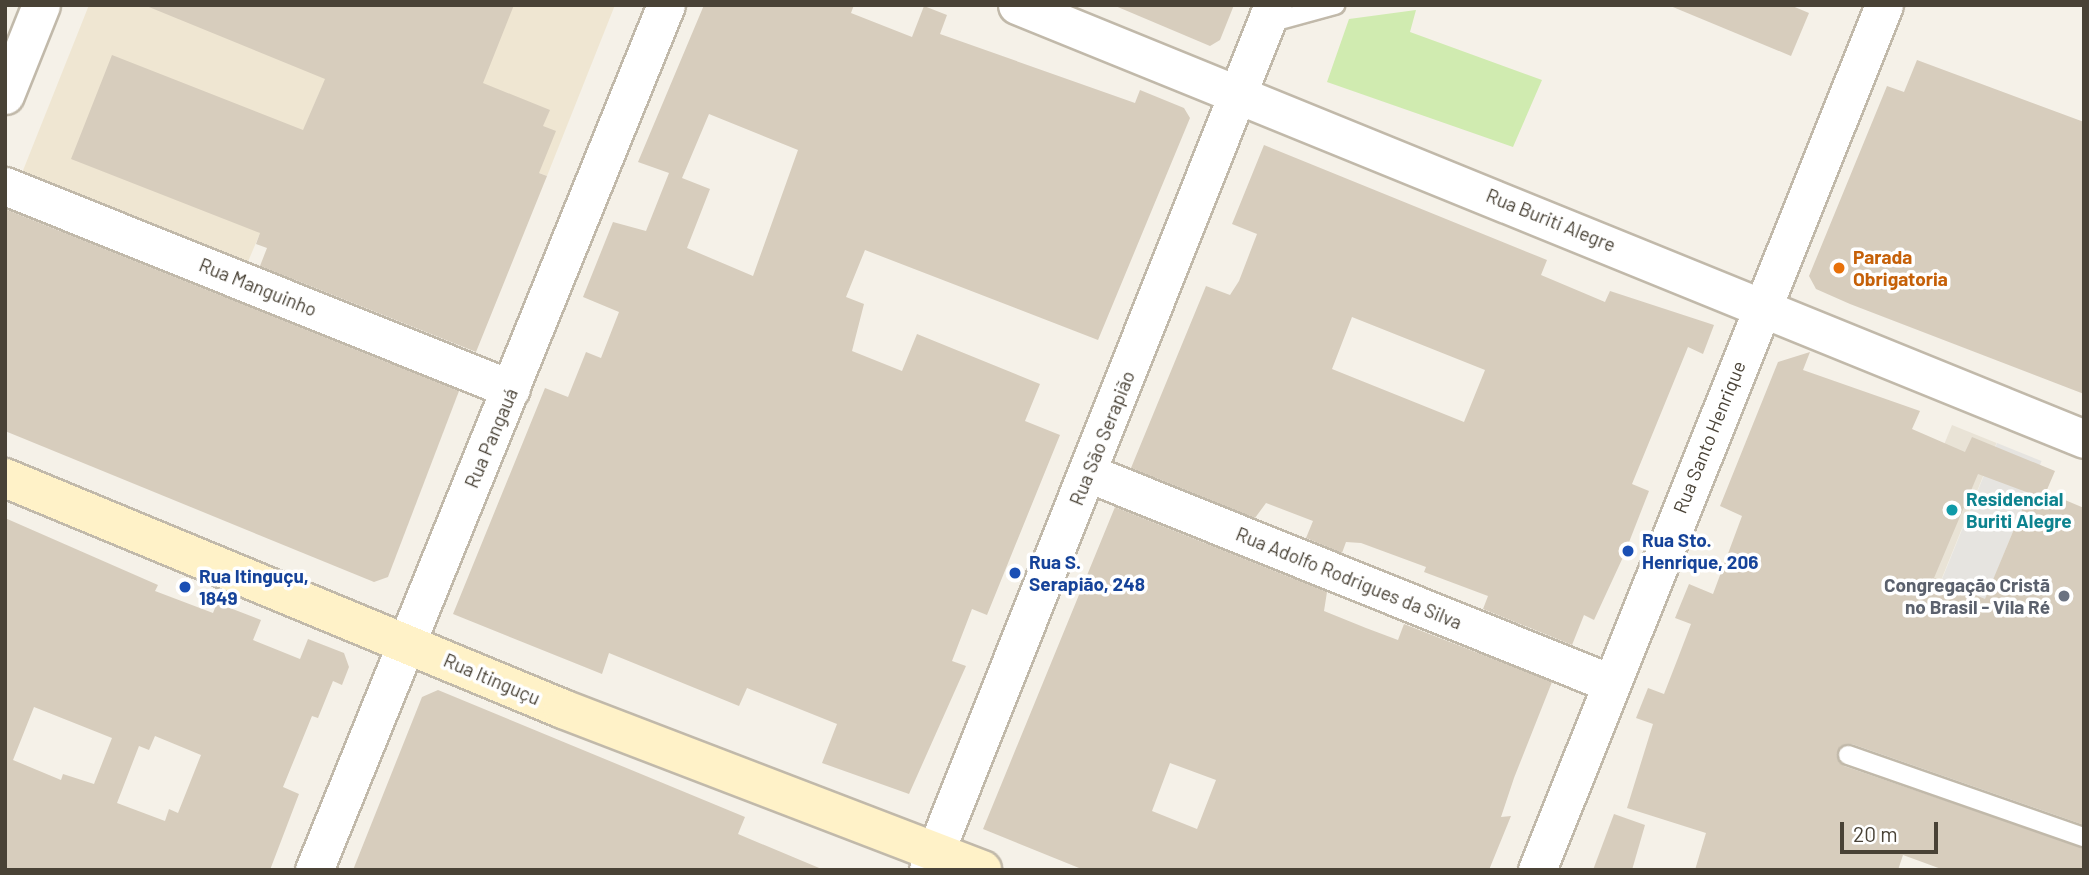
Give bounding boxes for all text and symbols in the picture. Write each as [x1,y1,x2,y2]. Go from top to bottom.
street label: Rua Buriti Alegre [1483,184,1619,256]
place label: Parada Obrigatoria [1853,246,1948,290]
street label: Rua Manguinho [196,253,320,321]
marker: Parada Obrigatoria [1831,260,1847,276]
street label: Rua Santo Henrique [1668,357,1750,517]
street label: Rua São Serapião [1065,367,1139,509]
street label: Rua Pangauá [460,385,522,491]
place label: Residencial Buriti Alegre [1966,488,2072,532]
marker: Residencial Buriti Alegre [1944,502,1960,518]
street label: Rua Adolfo Rodrigues da Silva [1233,522,1465,634]
place label: Rua Sto. Henrique, 206 [1642,529,1758,573]
marker: Rua Sto. Henrique, 206 [1620,543,1636,559]
place label: Rua S. Serapião, 248 [1029,551,1145,595]
place label: Rua Itinguçu, 1849 [199,565,309,609]
marker: Rua S. Serapião, 248 [1007,565,1023,581]
place label: Congregação Cristã no Brasil - Vila Ré [1884,574,2050,618]
marker: Rua Itinguçu, 1849 [177,579,193,595]
marker: Congregação Cristã no Brasil - Vila Ré [2056,588,2072,604]
street label: Rua Itinguçu [440,648,544,710]
scale bar [1844,808,1942,852]
text: 20 m [1853,821,1898,846]

